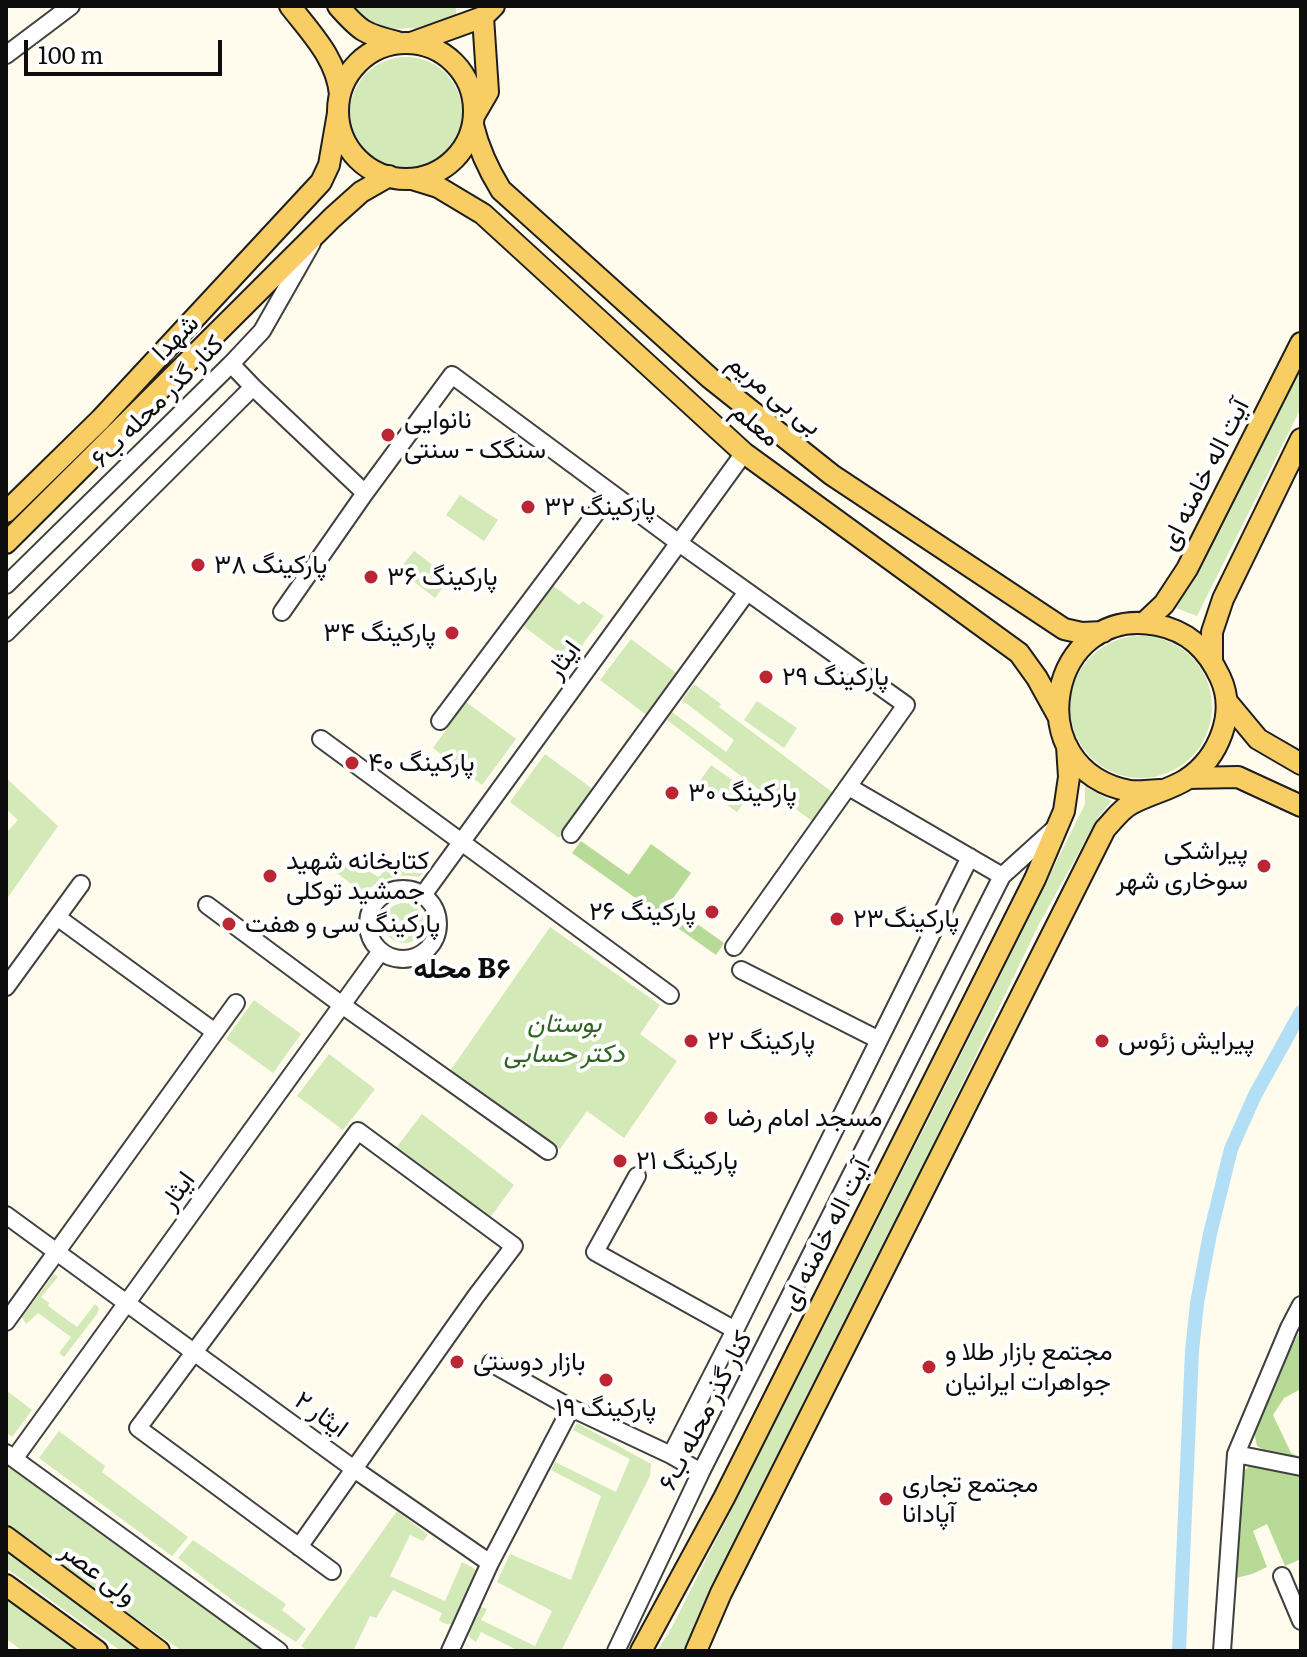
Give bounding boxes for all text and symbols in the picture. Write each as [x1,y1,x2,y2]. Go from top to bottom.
scale bar [28,24,226,74]
text: 100 m [38,36,104,71]
street label: شهدا [146,308,206,368]
street label: کنار گذر محله ب۶ [85,329,231,475]
street label: بی بی مریم [720,347,828,443]
street label: آیت اله خامنه ای [1154,394,1256,556]
street label: معلم [724,396,786,454]
place label: نانوایی سنگک - سنتی [404,404,546,466]
marker: نانوایی سنگک - سنتی [379,426,397,444]
place label: پارکینگ ۳۲ [544,491,656,523]
marker: پارکینگ ۳۲ [519,498,537,516]
place label: پارکینگ ۳۸ [214,549,327,581]
marker: پارکینگ ۳۸ [189,556,207,574]
place label: پارکینگ ۳۶ [387,561,498,593]
marker: پارکینگ ۳۶ [362,568,380,586]
place label: پارکینگ ۳۴ [323,617,436,649]
marker: پارکینگ ۳۴ [443,624,461,642]
street label: ایثار [540,635,588,685]
place label: پارکینگ ۲۹ [782,661,889,693]
marker: پارکینگ ۲۹ [757,668,775,686]
place label: پارکینگ ۴۰ [368,747,475,779]
marker: پارکینگ ۴۰ [343,754,361,772]
place label: پارکینگ ۳۰ [688,777,797,809]
marker: پارکینگ ۳۰ [663,784,681,802]
place label: پیراشکی سوخاری شهر [1116,835,1248,896]
place label: کتابخانه شهید جمشید توکلی [286,845,429,906]
marker: پیراشکی سوخاری شهر [1255,857,1273,875]
marker: کتابخانه شهید جمشید توکلی [261,867,279,885]
place label: پارکینگ ۲۶ [589,896,696,928]
marker: پارکینگ ۲۶ [703,903,721,921]
place label: پارکینگ۲۳ [853,903,959,935]
place label: پارکینگ سی و هفت [245,908,440,940]
marker: پارکینگ۲۳ [828,910,846,928]
marker: پارکینگ سی و هفت [220,915,238,933]
district label: محله B۶ [413,953,511,987]
park label: بوستان دکتر حسابی [503,1008,625,1070]
place label: پارکینگ ۲۲ [707,1025,815,1057]
place label: پیرایش زئوس [1118,1025,1254,1057]
marker: پارکینگ ۲۲ [682,1032,700,1050]
marker: پیرایش زئوس [1093,1032,1111,1050]
place label: مسجد امام رضا [727,1102,882,1134]
marker: مسجد امام رضا [702,1109,720,1127]
place label: پارکینگ ۲۱ [636,1145,738,1177]
marker: پارکینگ ۲۱ [611,1152,629,1170]
street label: آیت اله خامنه ای [775,1154,877,1316]
street label: ایثار [154,1166,202,1216]
street label: کنار گذر محله ب۶ [652,1326,760,1496]
place label: مجتمع بازار طلا و جواهرات ایرانیان [945,1336,1113,1398]
place label: بازار دوستی [473,1346,585,1378]
marker: بازار دوستی [448,1353,466,1371]
marker: مجتمع بازار طلا و جواهرات ایرانیان [920,1358,938,1376]
marker: پارکینگ ۱۹ [597,1371,615,1389]
street label: ایثار ۲ [288,1385,354,1445]
place label: پارکینگ ۱۹ [556,1392,656,1424]
place label: مجتمع تجاری آپادانا [902,1468,1038,1530]
marker: مجتمع تجاری آپادانا [877,1490,895,1508]
street label: ولی عصر [54,1535,142,1613]

